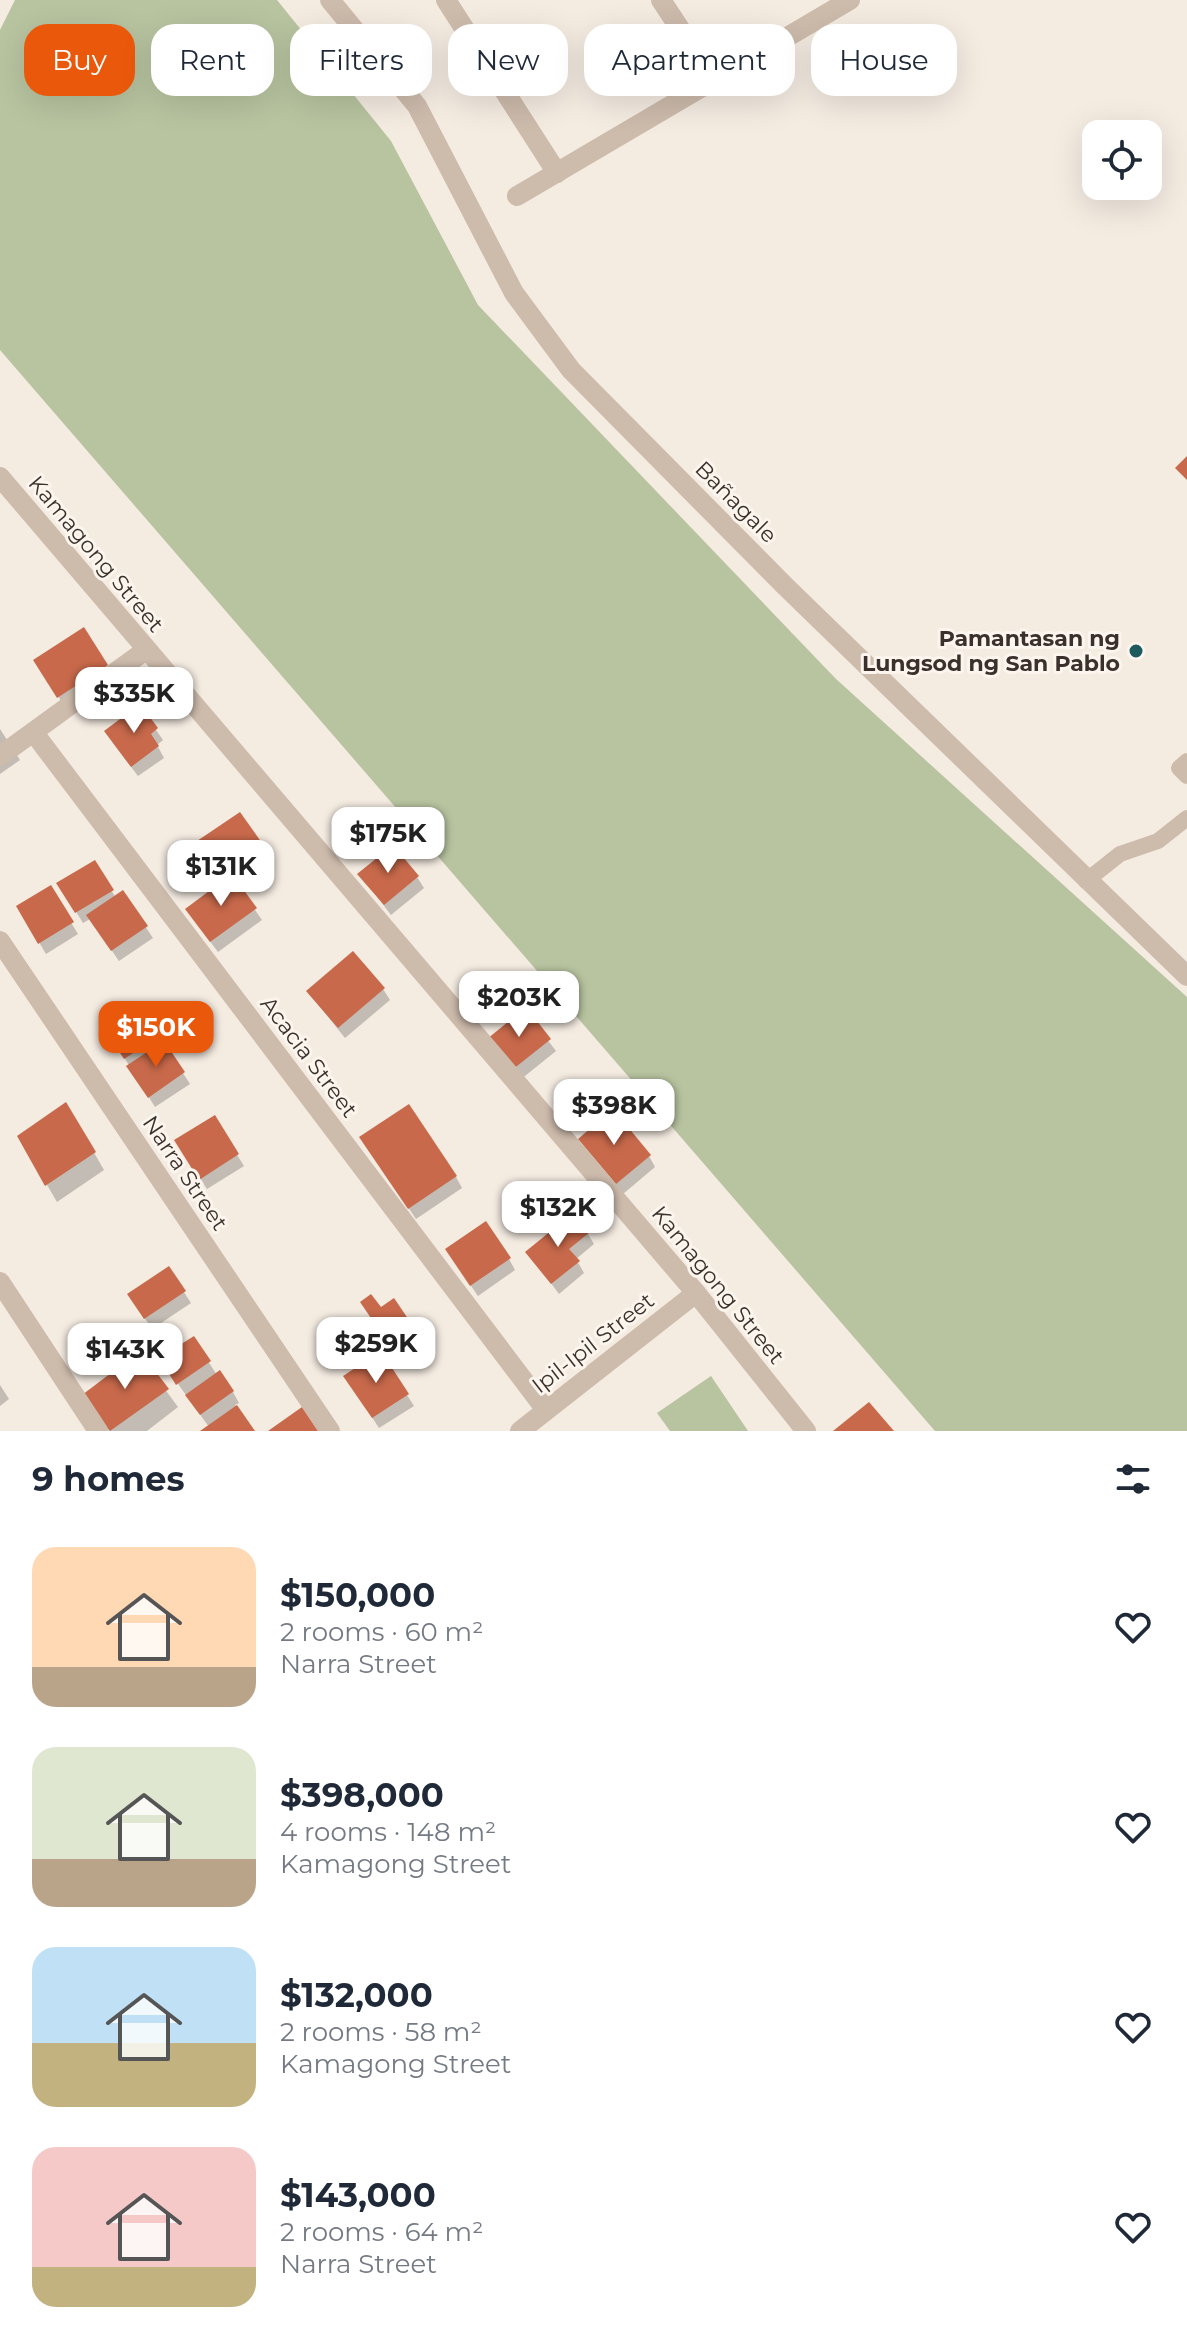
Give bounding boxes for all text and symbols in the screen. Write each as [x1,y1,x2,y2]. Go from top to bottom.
chip: Buy [24,24,135,96]
chip: Rent [151,24,274,96]
chip: Filters [290,24,432,96]
chip: New [448,24,568,96]
chip: Apartment [584,24,795,96]
chip: House [811,24,957,96]
map controls [1082,120,1162,200]
button: locate [1082,120,1162,200]
street label: Bañagale [689,455,783,549]
street label: Kamagong Street [23,470,169,638]
place label: Pamantasan ng Lungsod ng San Pablo [862,625,1120,677]
marker: Pamantasan ng Lungsod ng San Pablo [1127,642,1145,660]
pin: $335K [78,667,190,735]
text: $335K [93,677,175,709]
pin: $175K [332,807,444,875]
text: $175K [350,817,426,849]
pin: $131K [165,840,277,908]
text: $131K [185,850,257,882]
pin: $203K [463,971,575,1039]
text: $203K [477,981,561,1013]
street label: Acacia Street [255,991,363,1123]
pin: $150K [100,1001,212,1069]
text: $150K [117,1011,195,1043]
pin: $398K [558,1079,670,1147]
text: $398K [572,1089,656,1121]
street label: Narra Street [137,1110,233,1236]
pin: $132K [502,1181,614,1249]
text: $132K [520,1191,596,1223]
street label: Kamagong Street [646,1200,790,1370]
street label: Ipil-Ipil Street [527,1287,659,1399]
pin: $259K [320,1317,432,1385]
pin: $143K [69,1323,181,1391]
text: $259K [334,1327,418,1359]
text: $143K [86,1333,164,1365]
icon: filters [1111,1457,1155,1501]
text: 9 homes [32,1458,185,1500]
text: $150,000 [280,1574,435,1616]
icon: home [96,1579,192,1675]
icon: heart [1111,1605,1155,1649]
text: 2 rooms · 60 m² [280,1616,483,1648]
text: Narra Street [280,1648,437,1680]
text: $398,000 [280,1774,444,1816]
icon: home [96,1779,192,1875]
icon: heart [1111,1805,1155,1849]
text: 4 rooms · 148 m² [280,1816,496,1848]
text: Kamagong Street [280,1848,511,1880]
text: $132,000 [280,1974,433,2016]
icon: home [96,1979,192,2075]
icon: heart [1111,2005,1155,2049]
text: 2 rooms · 58 m² [280,2016,482,2048]
text: Kamagong Street [280,2048,511,2080]
text: $143,000 [280,2174,436,2216]
icon: home [96,2179,192,2275]
icon: heart [1111,2205,1155,2249]
text: 2 rooms · 64 m² [280,2216,483,2248]
text: Narra Street [280,2248,437,2280]

